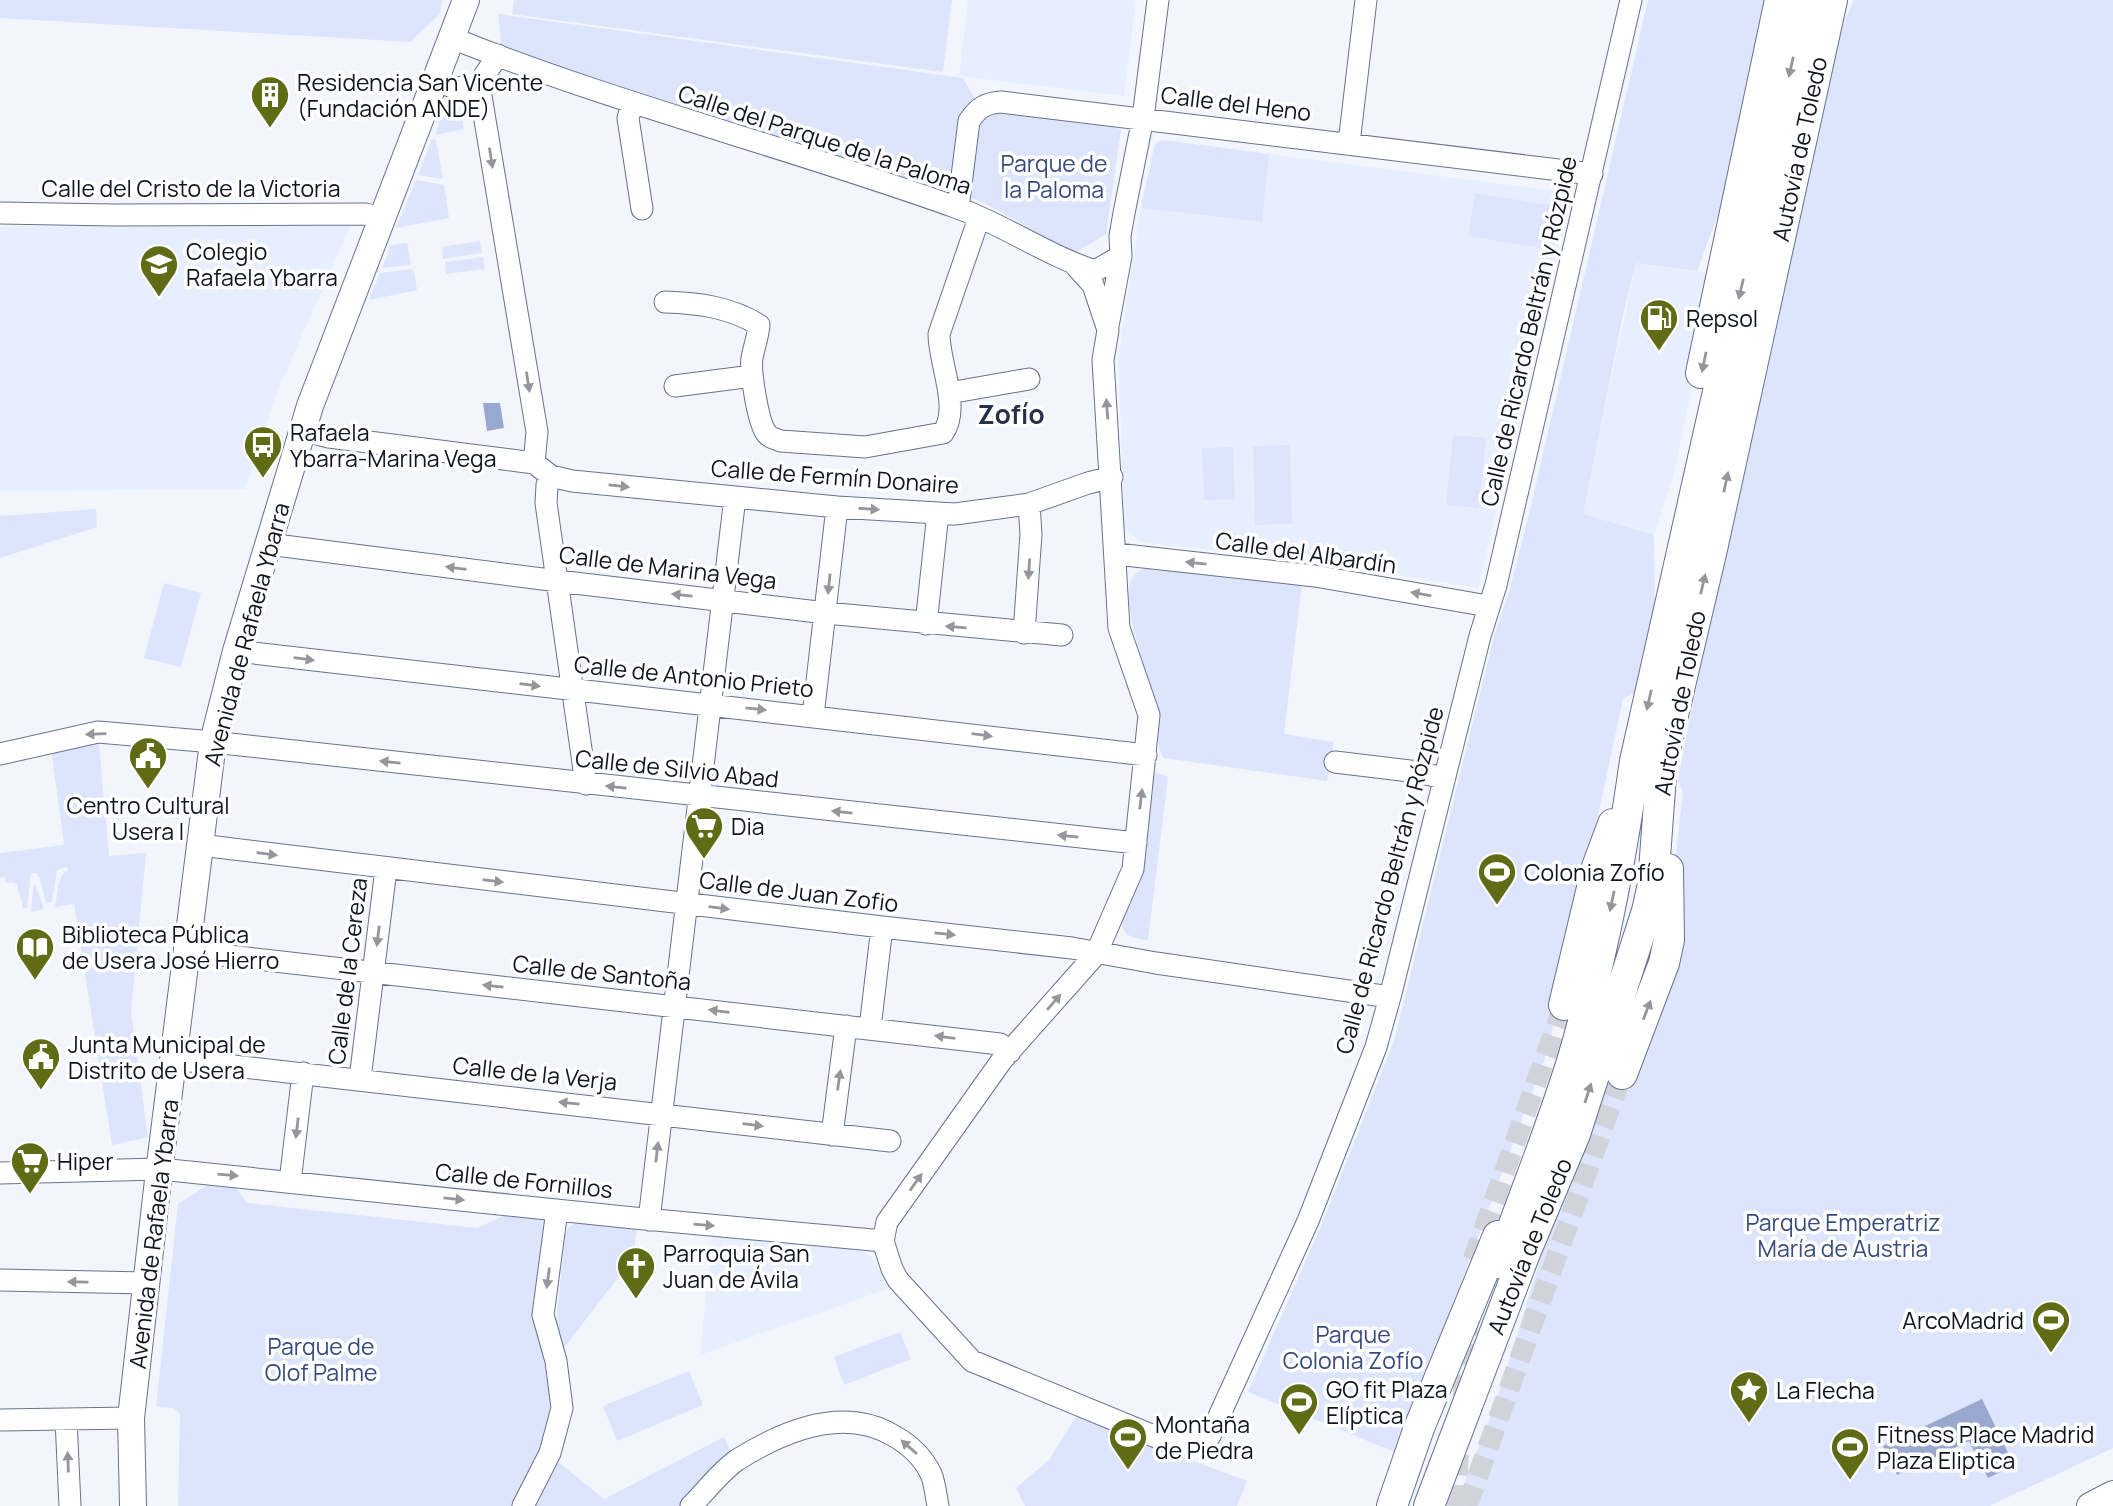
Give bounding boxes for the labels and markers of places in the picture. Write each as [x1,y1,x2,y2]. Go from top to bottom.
place label: Residencia San Vicente (Fundación ANDE) [297,66,543,124]
building icon: Residencia San Vicente (Fundación ANDE) [249,74,291,129]
place label: Colegio Rafaela Ybarra [186,235,338,293]
school or university icon: Colegio Rafaela Ybarra [138,243,180,298]
fuel station icon: Repsol [1638,297,1680,352]
place label: Repsol [1686,302,1758,334]
place label: Rafaela Ybarra-Marina Vega [290,416,497,474]
bus stop icon: Rafaela Ybarra-Marina Vega [242,424,284,479]
public building icon: Centro Cultural Usera I [127,735,169,790]
place label: Centro Cultural Usera I [66,789,230,847]
supermarket icon: Dia [683,805,725,860]
place label: Dia [731,810,765,842]
sports icon: Colonia Zofío [1476,851,1518,906]
place label: Colonia Zofío [1524,856,1665,888]
place label: Biblioteca Pública de Usera José Hierro [62,918,279,976]
library icon: Biblioteca Pública de Usera José Hierro [14,926,56,981]
place label: Junta Municipal de Distrito de Usera [68,1028,266,1086]
public building icon: Junta Municipal de Distrito de Usera [20,1036,62,1091]
supermarket icon: Hiper [9,1140,51,1195]
place label: Hiper [57,1145,113,1177]
place label: Parroquia San Juan de Ávila [663,1237,810,1295]
church icon: Parroquia San Juan de Ávila [615,1245,657,1300]
sports icon: ArcoMadrid [2030,1299,2072,1354]
place label: ArcoMadrid [1902,1304,2024,1336]
place icon: La Flecha [1728,1369,1770,1424]
place label: GO fit Plaza Elíptica [1326,1373,1447,1431]
place label: La Flecha [1776,1374,1875,1406]
sports icon: GO fit Plaza Elíptica [1278,1381,1320,1436]
place label: Montaña de Piedra [1155,1408,1254,1466]
sports icon: Montaña de Piedra [1107,1416,1149,1471]
place label: Fitness Place Madrid Plaza Eliptica [1877,1418,2094,1476]
sports icon: Fitness Place Madrid Plaza Eliptica [1829,1426,1871,1481]

